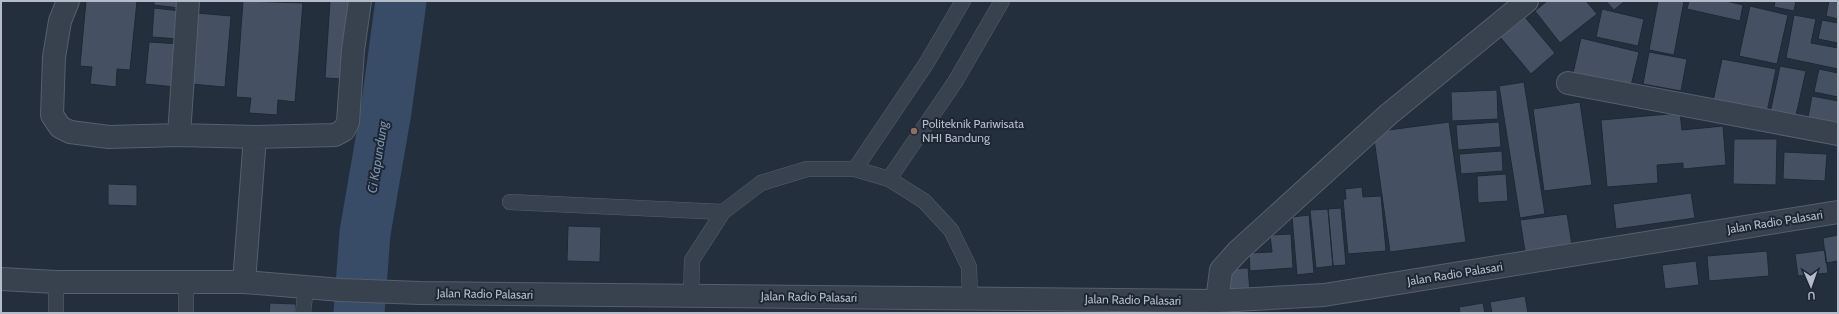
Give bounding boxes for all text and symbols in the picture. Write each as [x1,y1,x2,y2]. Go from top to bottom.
place label: Politeknik Pariwisata NHI Bandung [922,116,1024,145]
water label: Ci Kapundung [363,119,391,194]
marker: Politeknik Pariwisata NHI Bandung [909,126,919,136]
street label: Jalan Radio Palasari [1725,207,1824,237]
street label: Jalan Radio Palasari [1405,259,1504,289]
north arrow [1791,266,1831,306]
street label: Jalan Radio Palasari [436,285,533,302]
street label: Jalan Radio Palasari [760,288,857,305]
text: U [1807,289,1816,303]
street label: Jalan Radio Palasari [1084,291,1181,308]

